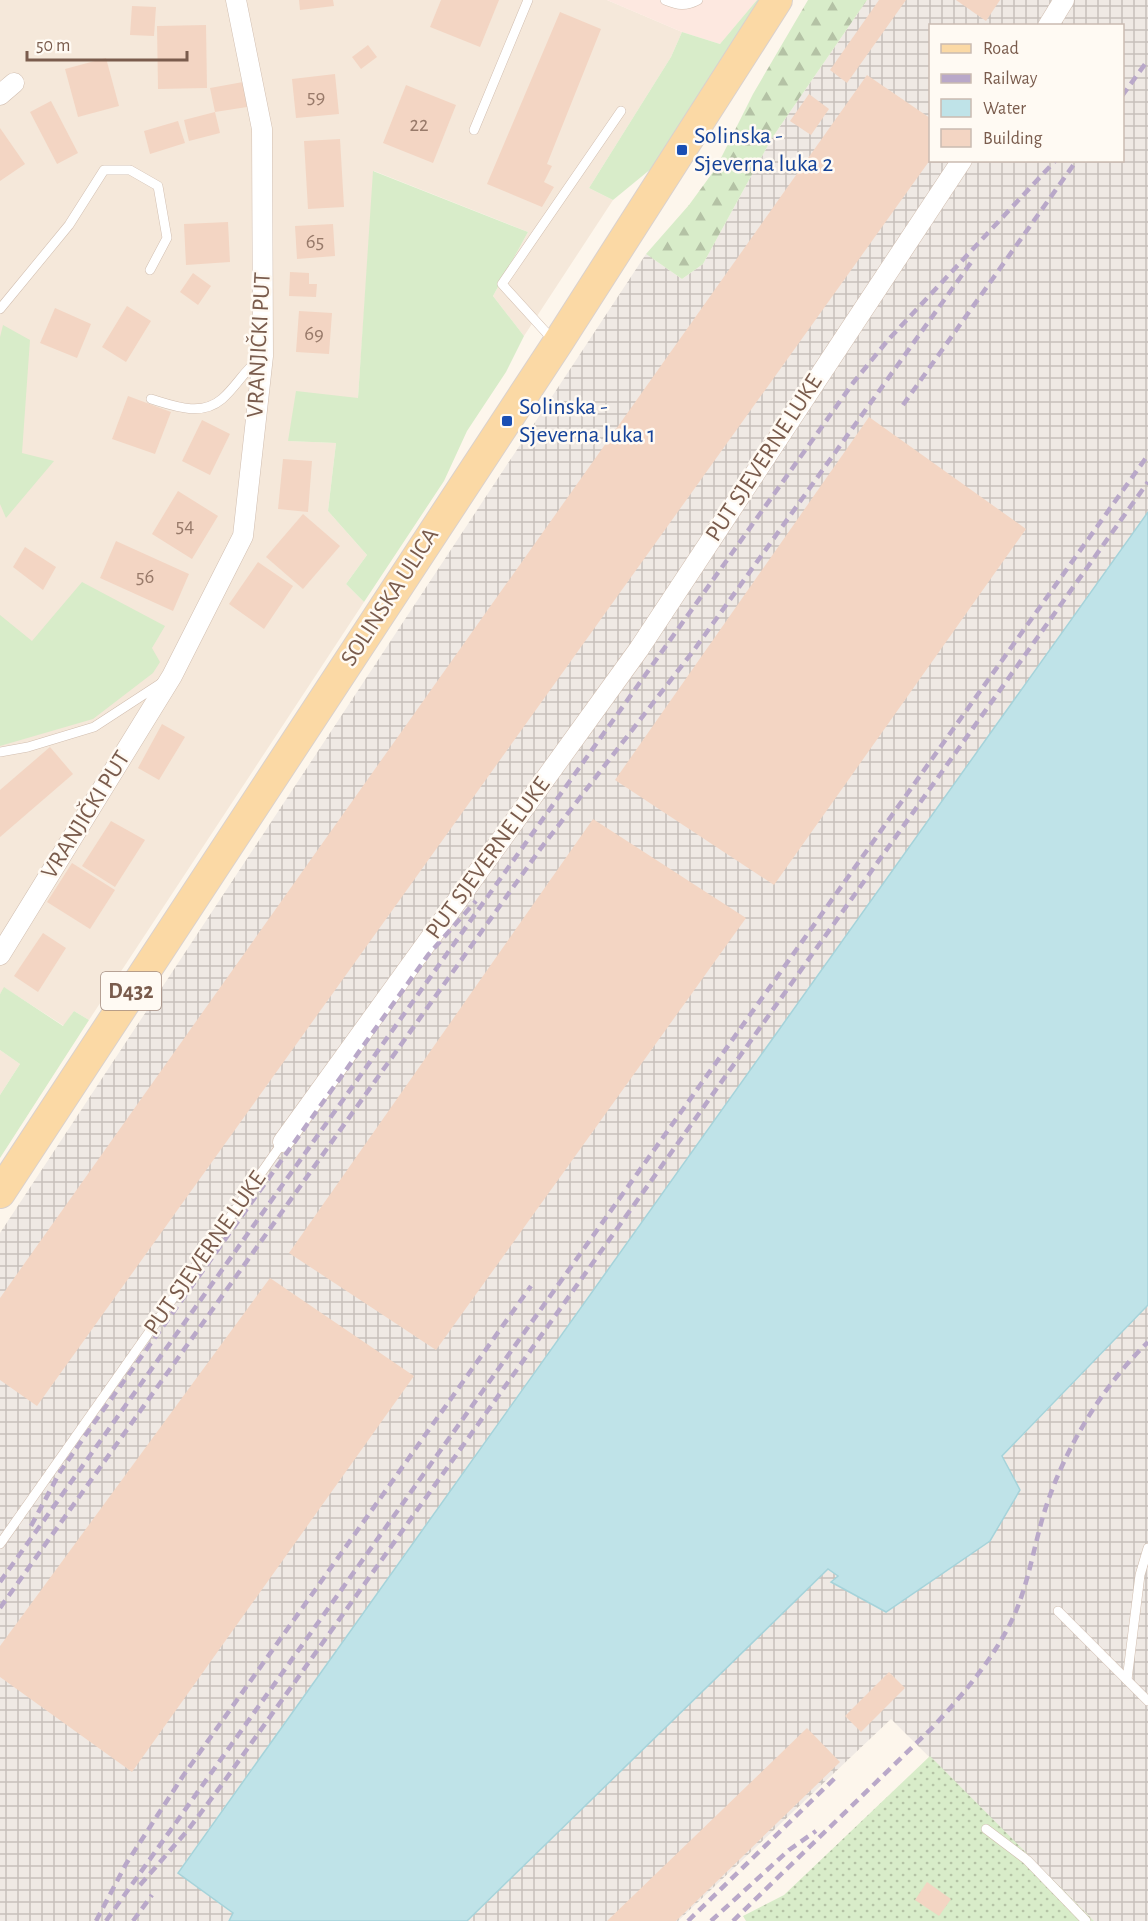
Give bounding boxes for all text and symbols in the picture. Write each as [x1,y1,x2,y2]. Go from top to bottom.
scale bar [27,24,188,62]
legend [929,24,1124,162]
text: 50 m [36,37,70,55]
text: Road [983,40,1019,58]
text: Railway [983,70,1038,88]
house number: 59 [307,86,325,107]
text: Water [983,100,1026,118]
house number: 22 [409,114,429,135]
place label: Solinska - Sjeverna luka 2 [694,124,833,176]
text: Building [983,130,1043,148]
marker: Solinska - Sjeverna luka 2 [675,143,689,157]
house number: 65 [306,231,324,252]
street label: VRANJIČKI PUT [242,271,275,418]
house number: 69 [304,323,324,344]
street label: PUT SJEVERNE LUKE [701,370,827,546]
place label: Solinska - Sjeverna luka 1 [519,395,656,447]
marker: Solinska - Sjeverna luka 1 [500,414,514,428]
house number: 54 [176,515,194,536]
street label: SOLINSKA ULICA [337,524,443,670]
house number: 56 [136,566,154,587]
street label: VRANJIČKI PUT [36,746,135,883]
street label: PUT SJEVERNE LUKE [421,772,555,943]
road number: D432 [101,972,161,1010]
street label: PUT SJEVERNE LUKE [140,1166,271,1339]

